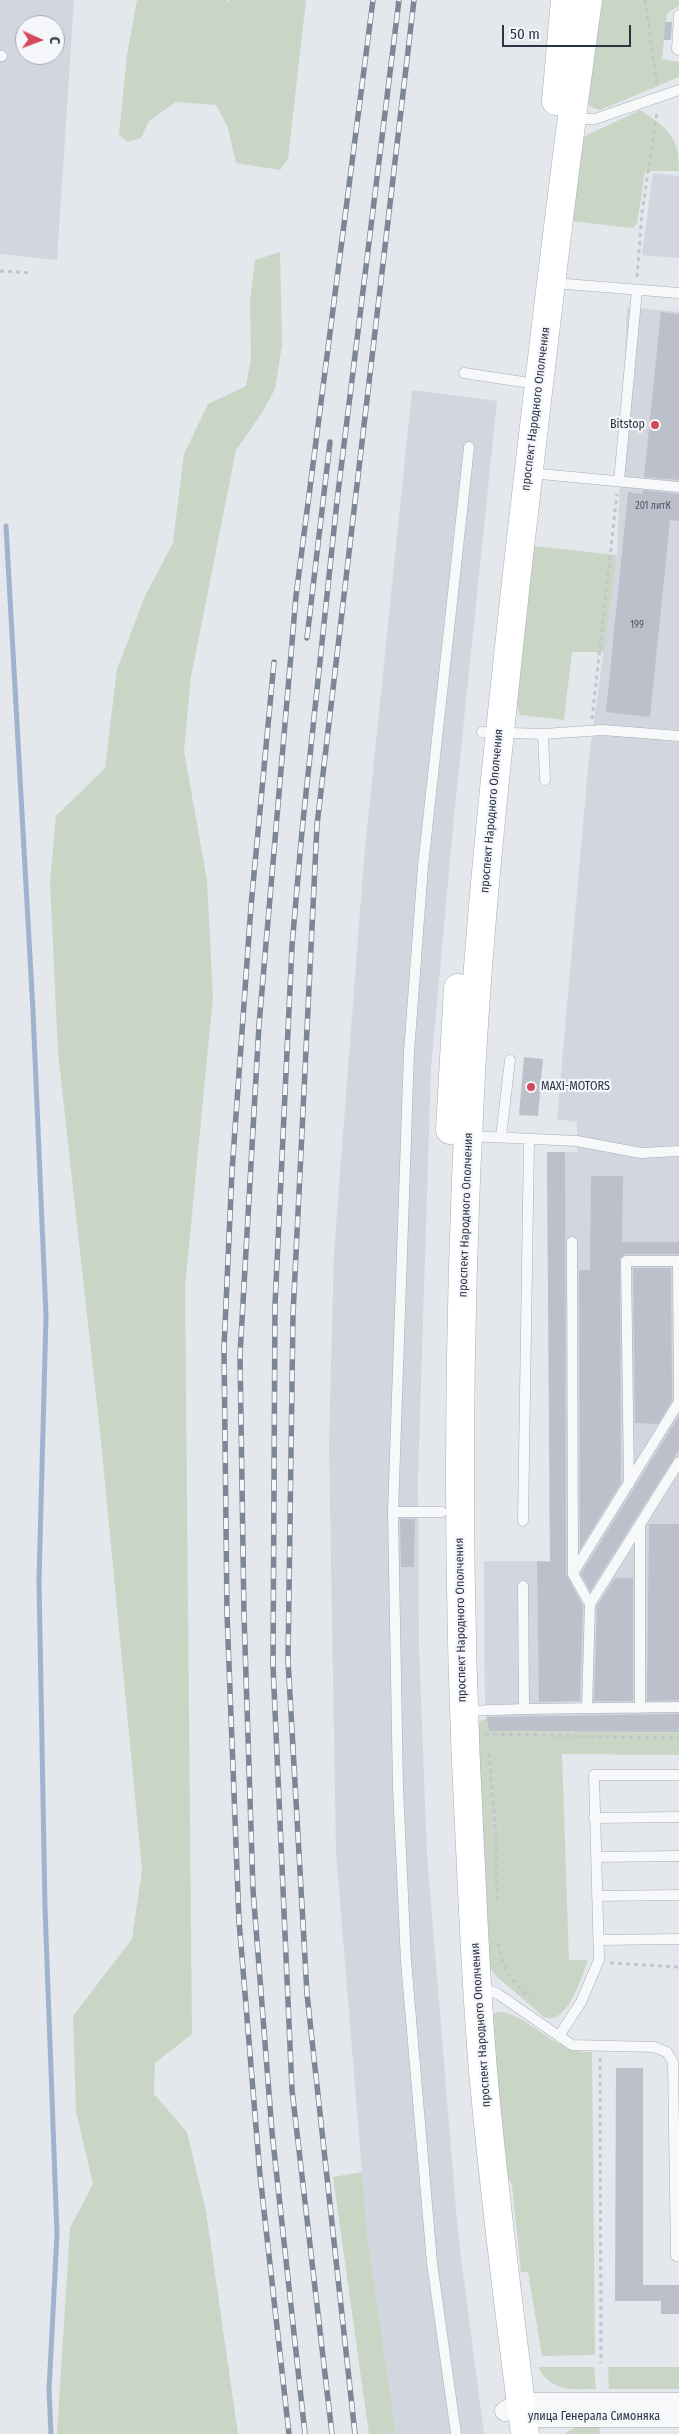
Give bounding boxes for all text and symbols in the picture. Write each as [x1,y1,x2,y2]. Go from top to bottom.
north arrow [15,15,65,65]
scale bar [504,15,633,47]
text: 50 m [510,25,540,43]
text: С [46,37,63,44]
street label: проспект Народного Ополчения [519,326,553,492]
place label: Bitstop [610,418,645,432]
marker: Bitstop [649,419,661,431]
house number: 201 литК [635,500,671,512]
house number: 199 [630,619,644,631]
street label: проспект Народного Ополчения [478,728,506,894]
place label: MAXI-MOTORS [541,1080,610,1094]
marker: MAXI-MOTORS [525,1081,537,1093]
street label: проспект Народного Ополчения [456,1132,476,1298]
street label: проспект Народного Ополчения [452,1538,470,1702]
street label: проспект Народного Ополчения [468,1942,494,2108]
street label: улица Генерала Симоняка [528,2410,660,2424]

